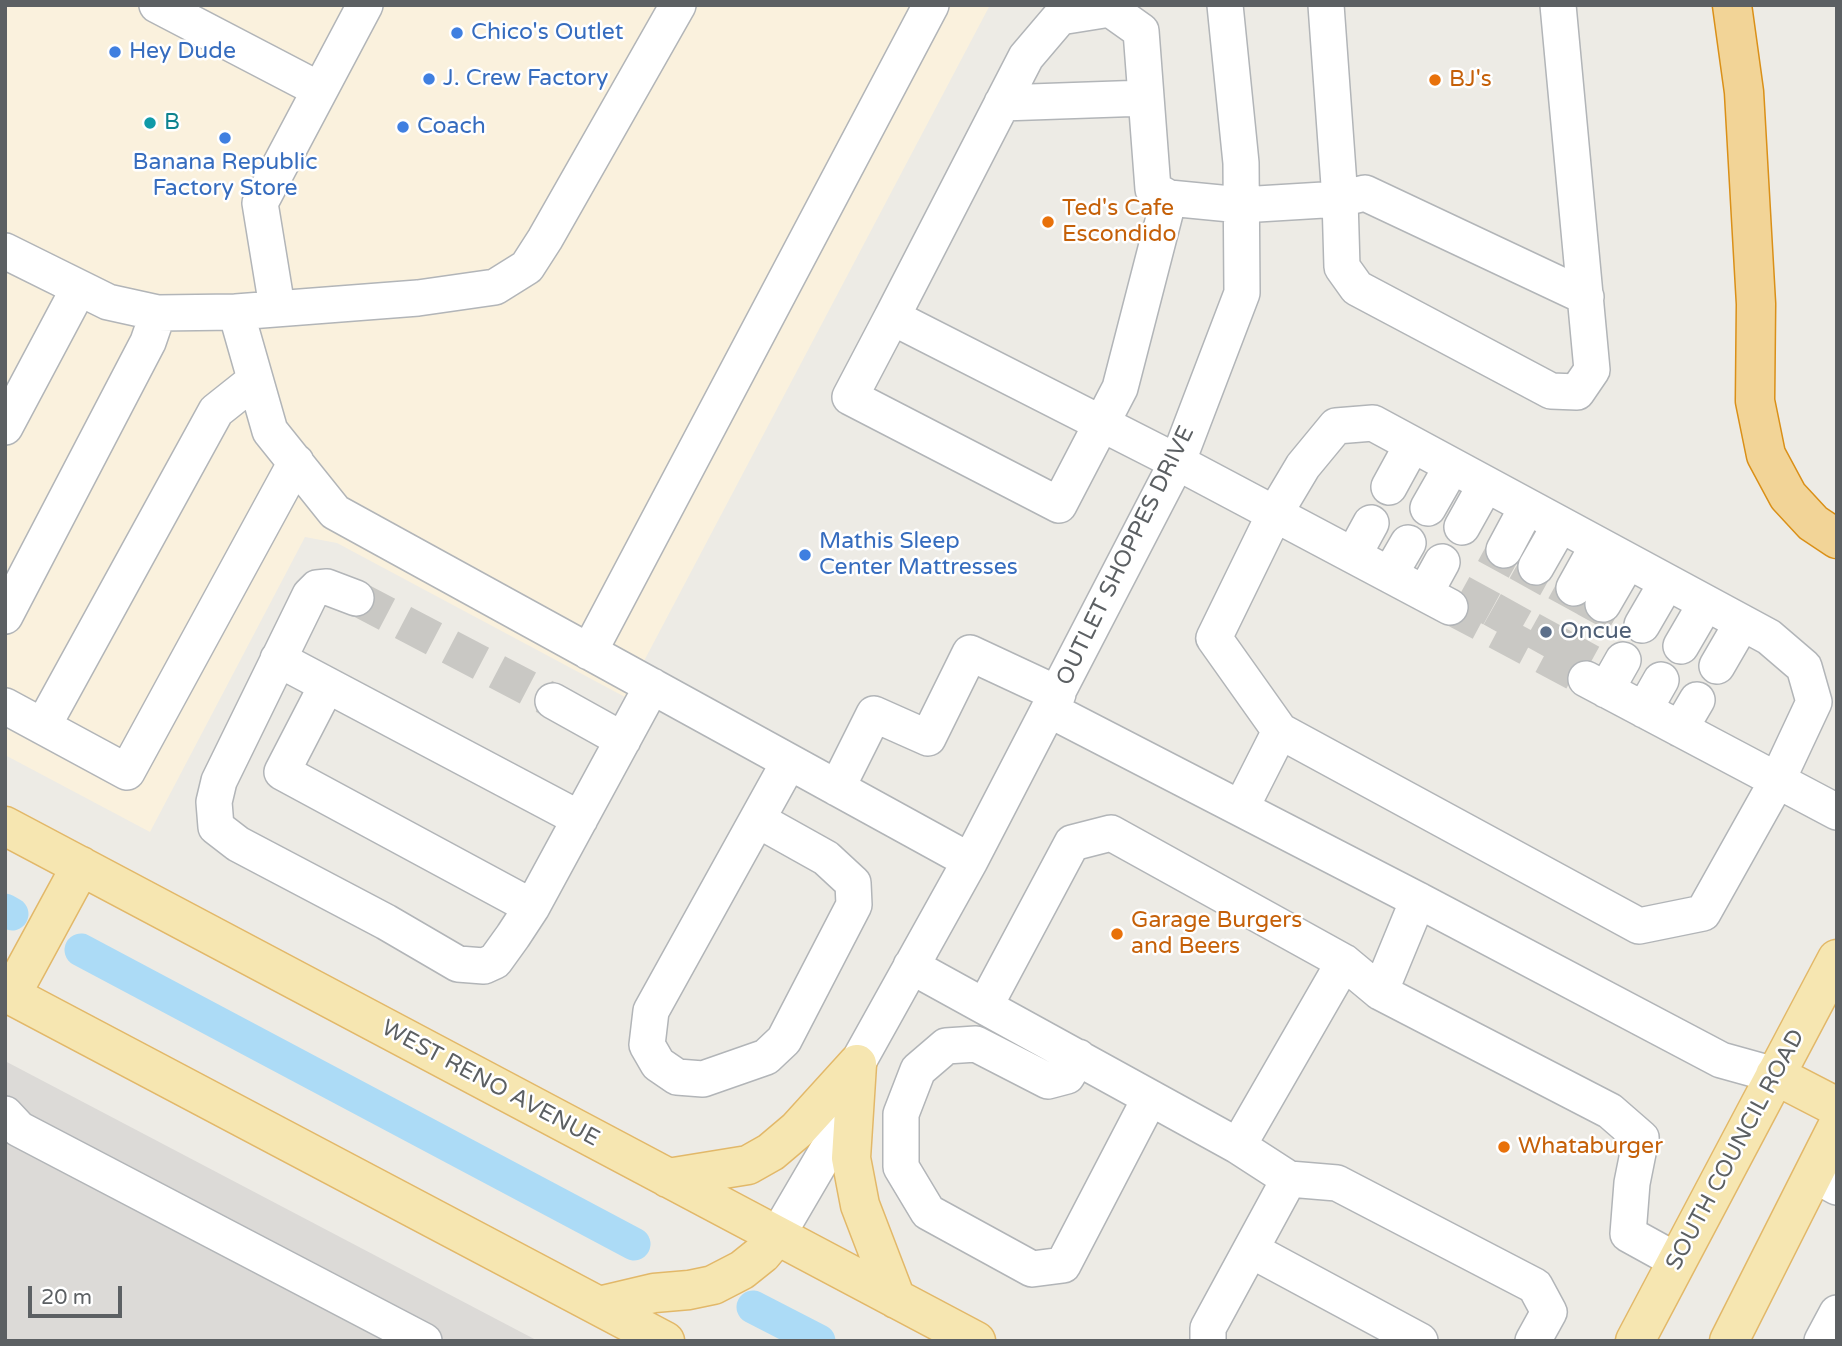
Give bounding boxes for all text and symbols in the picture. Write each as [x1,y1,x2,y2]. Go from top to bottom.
place label: Chico's Outlet [471,19,624,47]
marker: Chico's Outlet [449,25,465,41]
place label: Hey Dude [129,38,236,66]
marker: Hey Dude [107,44,123,60]
place label: J. Crew Factory [443,65,608,93]
place label: BJ's [1449,66,1492,94]
marker: J. Crew Factory [421,71,437,87]
marker: BJ's [1427,72,1443,88]
place label: B [164,109,180,137]
place label: Coach [417,113,486,141]
marker: B [142,115,158,131]
marker: Coach [395,119,411,135]
marker: Banana Republic Factory Store [217,130,233,146]
place label: Banana Republic Factory Store [133,149,317,203]
place label: Ted's Cafe Escondido [1062,195,1176,249]
marker: Ted's Cafe Escondido [1040,214,1056,230]
street label: OUTLET SHOPPES DRIVE [1051,422,1201,690]
place label: Mathis Sleep Center Mattresses [819,528,1018,582]
marker: Mathis Sleep Center Mattresses [797,547,813,563]
place label: Oncue [1560,618,1632,646]
marker: Oncue [1538,624,1554,640]
place label: Garage Burgers and Beers [1131,907,1302,961]
marker: Garage Burgers and Beers [1109,926,1125,942]
street label: WEST RENO AVENUE [376,1015,604,1153]
street label: SOUTH COUNCIL ROAD [1661,1025,1811,1275]
place label: Whataburger [1518,1133,1663,1161]
marker: Whataburger [1496,1139,1512,1155]
scale bar [32,1272,126,1316]
text: 20 m [41,1285,92,1310]

